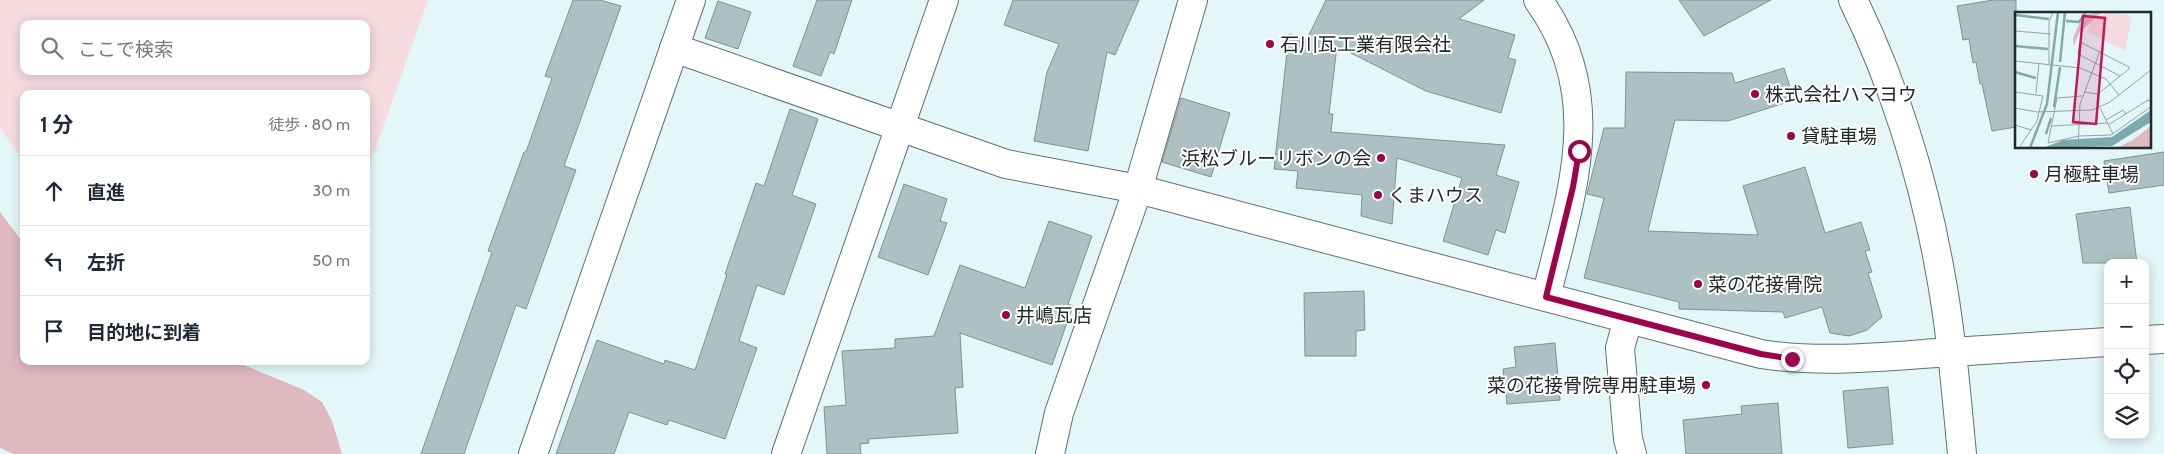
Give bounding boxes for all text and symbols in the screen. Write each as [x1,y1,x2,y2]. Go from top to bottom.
inset map [2015,12,2152,149]
search box [20,20,370,75]
place label: 石川瓦工業有限会社 [1280,33,1451,56]
icon: search [38,34,66,62]
text: ここで検索 [78,38,173,61]
marker: 石川瓦工業有限会社 [1264,38,1276,50]
place label: 株式会社ハマヨウ [1765,83,1917,106]
marker: 株式会社ハマヨウ [1749,88,1761,100]
text: 1 分 [40,112,73,137]
text: 徒歩 · 80 m [268,115,350,134]
place label: 貸駐車場 [1801,125,1877,148]
marker: 貸駐車場 [1785,130,1797,142]
route start [1568,140,1591,163]
place label: 浜松ブルーリボンの会 [1181,147,1371,170]
marker: 浜松ブルーリボンの会 [1375,152,1387,164]
place label: 月極駐車場 [2044,163,2139,186]
marker: 月極駐車場 [2028,168,2040,180]
icon: ahead [40,177,68,205]
text: 直進 [87,181,125,204]
text: 30 m [313,181,350,200]
place label: くまハウス [1388,184,1483,207]
marker: くまハウス [1372,189,1384,201]
icon: left [40,247,68,275]
text: 左折 [87,251,125,274]
text: 50 m [313,251,350,270]
map controls [2104,259,2149,439]
button: + [2104,259,2149,304]
place label: 菜の花接骨院 [1708,273,1822,296]
marker: 菜の花接骨院 [1692,278,1704,290]
place label: 井嶋瓦店 [1016,304,1092,327]
button: − [2104,304,2149,349]
marker: 井嶋瓦店 [1000,309,1012,321]
icon: arrive [40,317,68,345]
text: 目的地に到着 [87,321,201,344]
route end [1781,348,1804,371]
button: locate [2104,349,2149,394]
place label: 菜の花接骨院専用駐車場 [1487,374,1696,397]
marker: 菜の花接骨院専用駐車場 [1700,379,1712,391]
button: layers [2104,394,2149,439]

